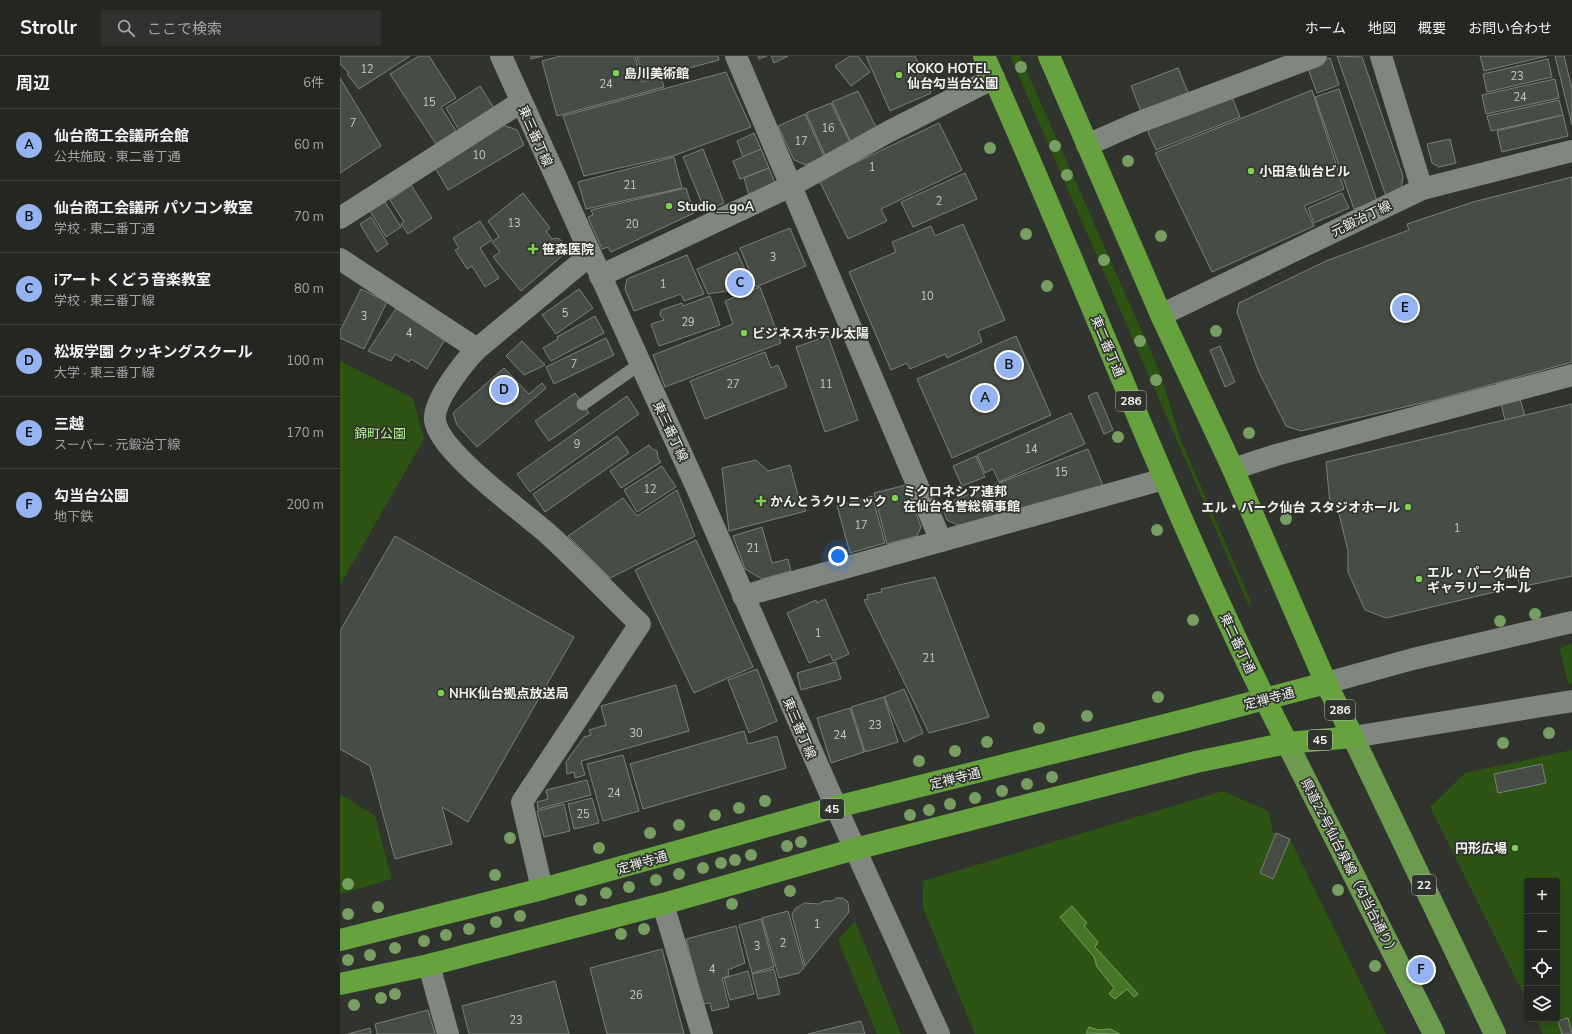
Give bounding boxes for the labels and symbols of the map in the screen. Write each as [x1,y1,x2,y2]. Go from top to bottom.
place label: KOKO HOTEL 仙台勾当台公園 [907,60,998,93]
house number: 12 [360,62,374,77]
place label: 島川美術館 [624,65,689,83]
marker: 島川美術館 [611,68,621,78]
house number: 23 [1510,69,1524,84]
marker: KOKO HOTEL 仙台勾当台公園 [894,70,904,80]
house number: 24 [599,77,613,92]
house number: 24 [1513,90,1527,105]
house number: 15 [422,95,436,110]
street label: 東三番丁線 [514,103,557,170]
house number: 7 [350,116,356,131]
house number: 16 [821,121,835,136]
house number: 17 [794,134,808,149]
house number: 10 [472,148,486,163]
house number: 1 [869,160,875,175]
place label: 小田急仙台ビル [1259,163,1350,181]
marker: 小田急仙台ビル [1246,166,1256,176]
house number: 21 [623,178,637,193]
house number: 2 [936,194,942,209]
street label: 元鍛治丁線 [1328,197,1395,241]
place label: Studio＿goA [677,198,755,216]
marker: Studio＿goA [664,201,674,211]
house number: 13 [507,216,521,231]
house number: 20 [625,217,639,232]
place label: 笹森医院 [542,241,594,259]
marker: 笹森医院 [527,243,539,255]
house number: 3 [770,250,776,265]
pin: C [727,268,753,298]
house number: 1 [660,277,666,292]
house number: 10 [920,289,934,304]
pin: E [1392,293,1418,323]
house number: 5 [562,306,569,321]
house number: 3 [361,309,367,324]
street label: 東二番丁通 [1086,313,1128,380]
house number: 29 [681,315,695,330]
place label: ビジネスホテル太陽 [752,325,869,343]
house number: 4 [406,326,413,341]
marker: ビジネスホテル太陽 [739,328,749,338]
pin: B [996,350,1022,380]
house number: 7 [571,357,577,372]
pin: D [491,375,517,405]
house number: 27 [726,377,740,392]
house number: 11 [819,377,833,392]
pin: A [972,383,998,413]
road number: 286 [1116,391,1146,411]
street label: 東三番丁線 [648,398,692,465]
park label: 錦町公園 [354,425,406,443]
house number: 9 [574,437,580,452]
house number: 14 [1024,442,1038,457]
house number: 15 [1054,465,1068,480]
house number: 12 [643,482,657,497]
place label: ミクロネシア連邦 在仙台名誉総領事館 [903,483,1020,516]
place label: かんとうクリニック [770,493,887,511]
marker: ミクロネシア連邦 在仙台名誉総領事館 [890,493,900,503]
marker: かんとうクリニック [755,495,767,507]
place label: エル・パーク仙台 スタジオホール [1201,499,1400,517]
marker: エル・パーク仙台 スタジオホール [1403,502,1413,512]
house number: 17 [854,518,868,533]
house number: 1 [1454,521,1460,536]
house number: 21 [746,541,760,556]
your location [828,546,848,566]
place label: エル・パーク仙台 ギャラリーホール [1427,564,1531,597]
marker: エル・パーク仙台 ギャラリーホール [1414,574,1424,584]
street label: 東二番丁通 [1215,610,1259,677]
house number: 1 [815,626,821,641]
house number: 21 [922,651,936,666]
street label: 定禅寺通 [1242,684,1297,714]
place label: NHK仙台拠点放送局 [449,685,568,703]
marker: NHK仙台拠点放送局 [436,688,446,698]
street label: 東三番丁線 [778,695,820,762]
road number: 286 [1325,700,1355,720]
house number: 23 [868,718,882,733]
house number: 30 [629,726,643,741]
house number: 24 [833,728,847,743]
road number: 45 [1308,730,1332,750]
street label: 定禅寺通 [928,764,983,794]
street label: 県道22号仙台泉線（勾当台通り） [1296,775,1402,960]
house number: 24 [607,786,621,801]
road number: 45 [820,799,844,819]
house number: 25 [576,807,590,822]
place label: 円形広場 [1455,840,1507,858]
marker: 円形広場 [1510,843,1520,853]
street label: 定禅寺通 [615,847,670,879]
road number: 22 [1412,875,1436,895]
house number: 1 [814,917,820,932]
house number: 2 [780,936,786,951]
house number: 3 [754,939,760,954]
pin: F [1408,955,1434,985]
house number: 4 [709,962,716,977]
house number: 26 [629,988,643,1003]
house number: 23 [509,1013,523,1028]

